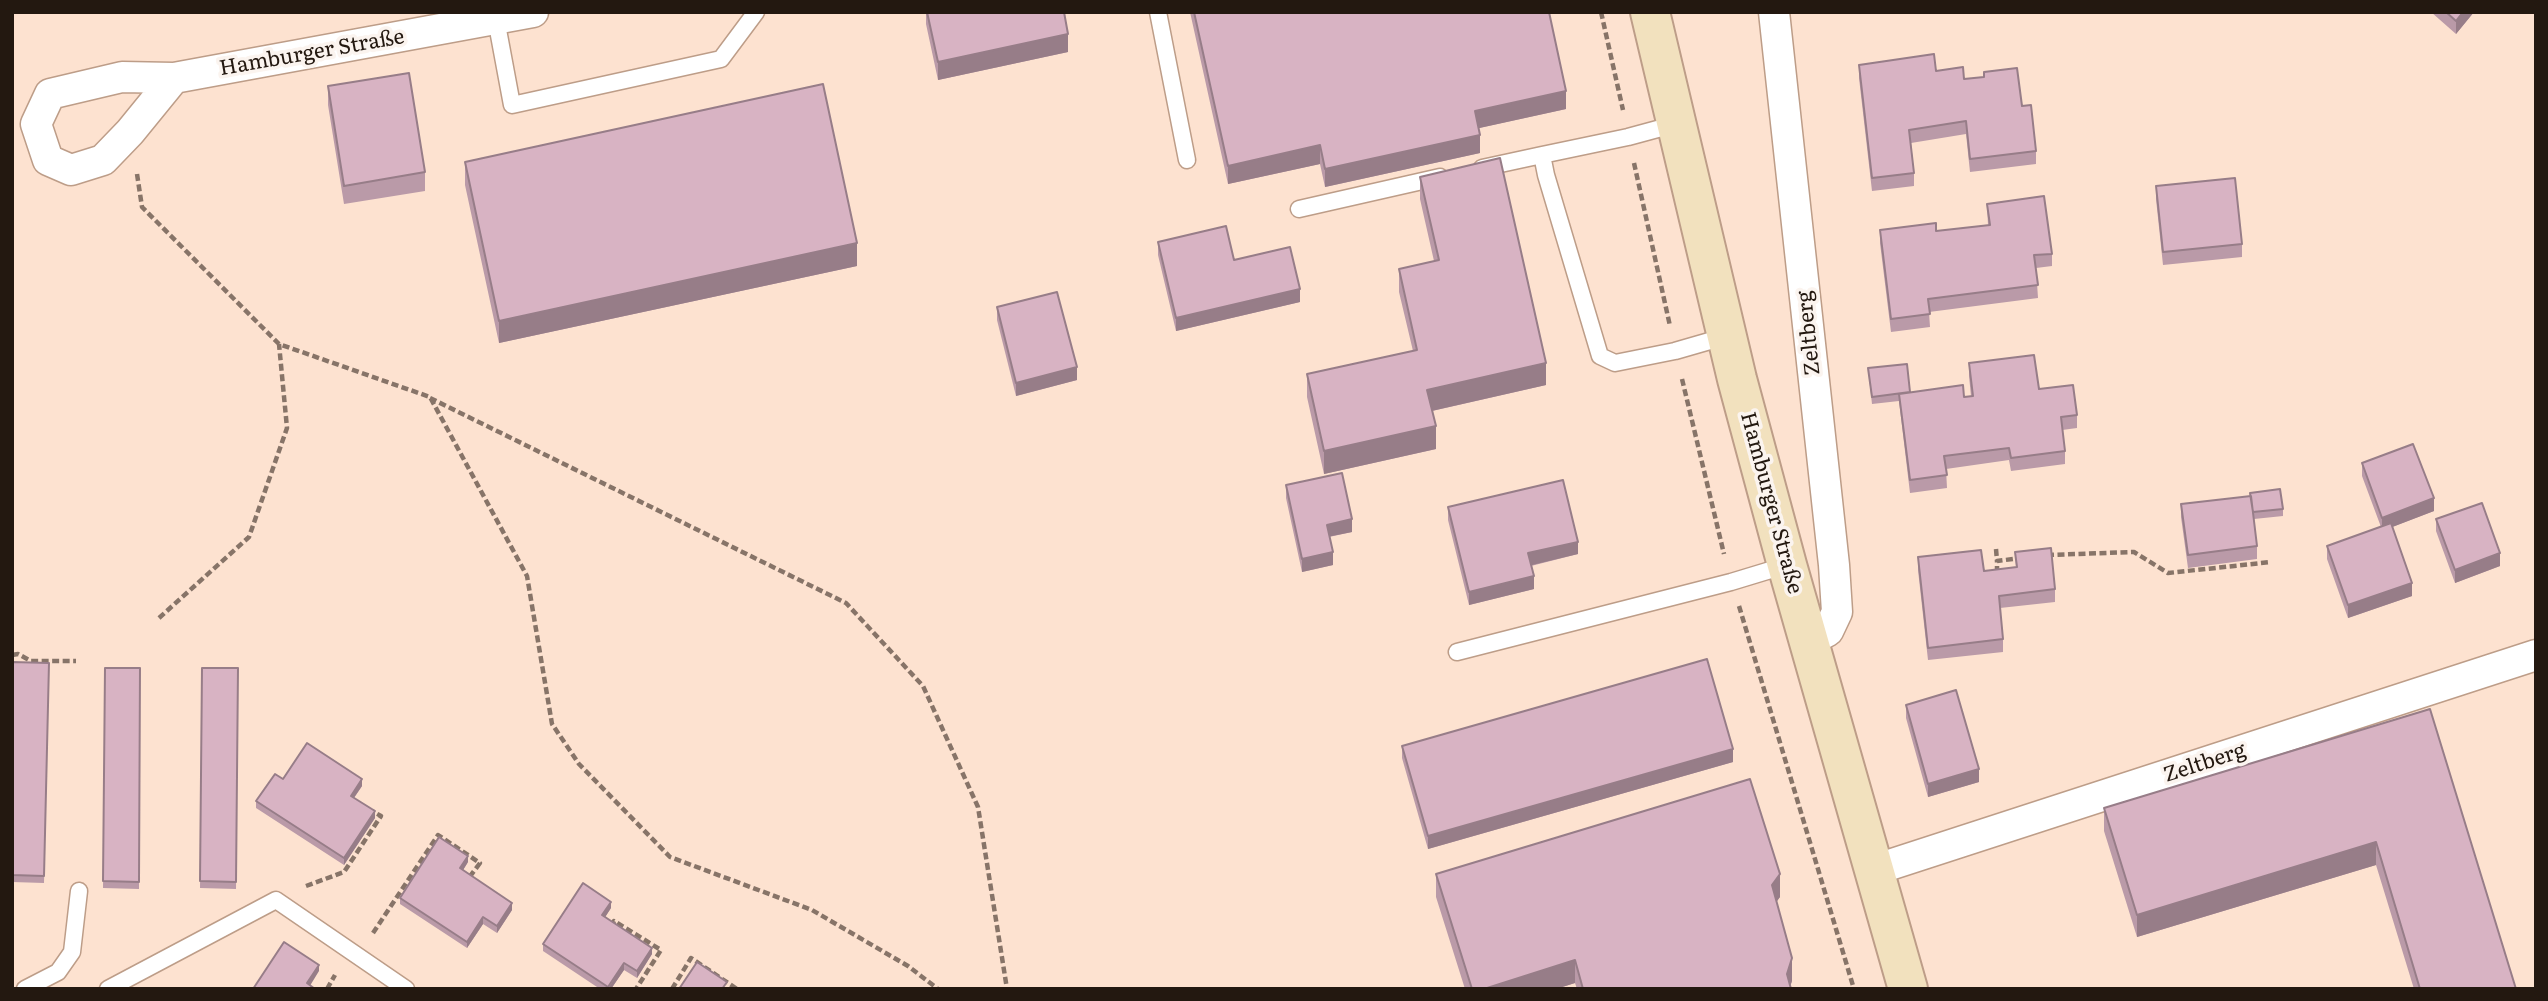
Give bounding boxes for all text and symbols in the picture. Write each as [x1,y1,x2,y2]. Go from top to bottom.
street label: Hamburger Straße [218,24,406,82]
street label: Zeltberg [1792,290,1826,376]
street label: Hamburger Straße [1735,409,1807,597]
street label: Zeltberg [2161,738,2249,788]

